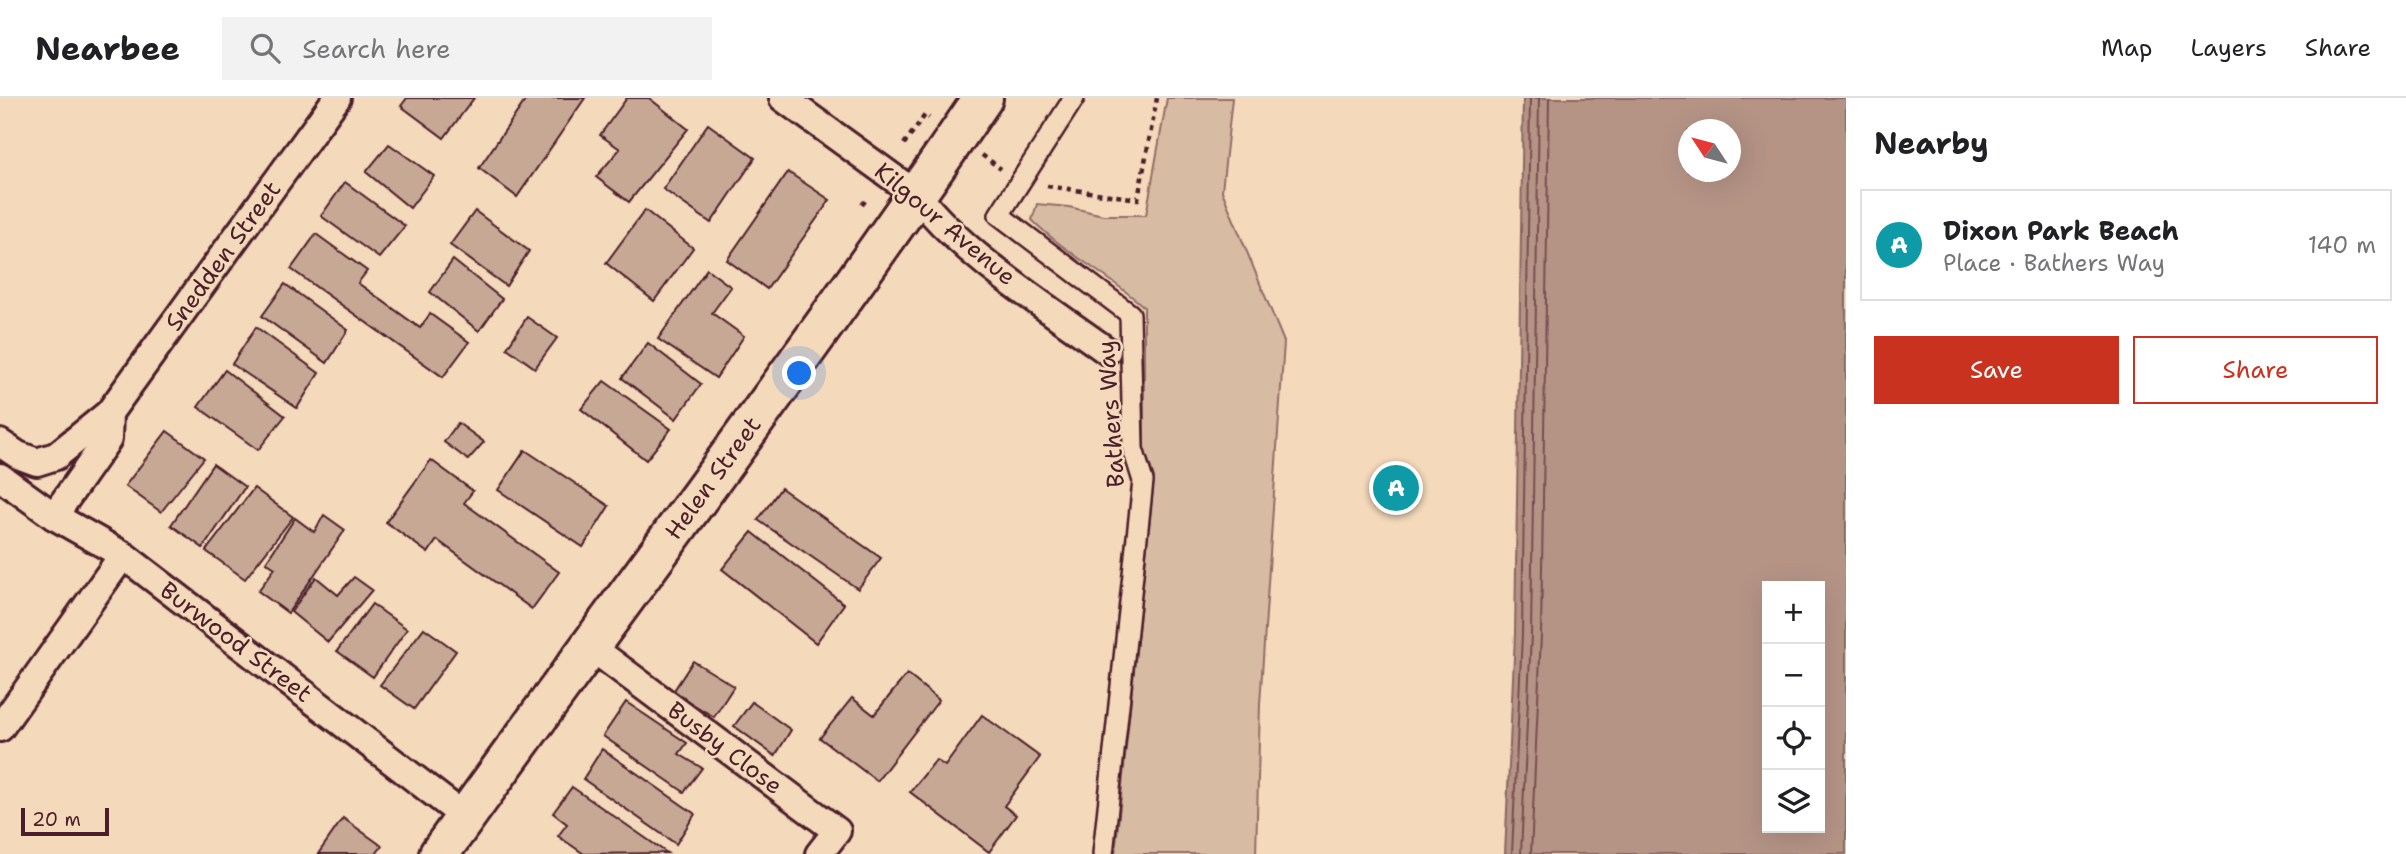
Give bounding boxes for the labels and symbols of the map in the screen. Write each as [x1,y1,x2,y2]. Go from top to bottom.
north arrow [1678,119,1741,182]
street label: Kilgour Avenue [867,155,1023,293]
street label: Snedden Street [158,175,288,337]
street label: Bathers Way [1090,339,1132,489]
your location [782,356,816,390]
street label: Helen Street [658,410,768,546]
pin: A [1373,462,1419,514]
street label: Burwood Street [153,574,319,710]
street label: Busby Close [661,694,789,802]
scale bar [21,805,108,837]

